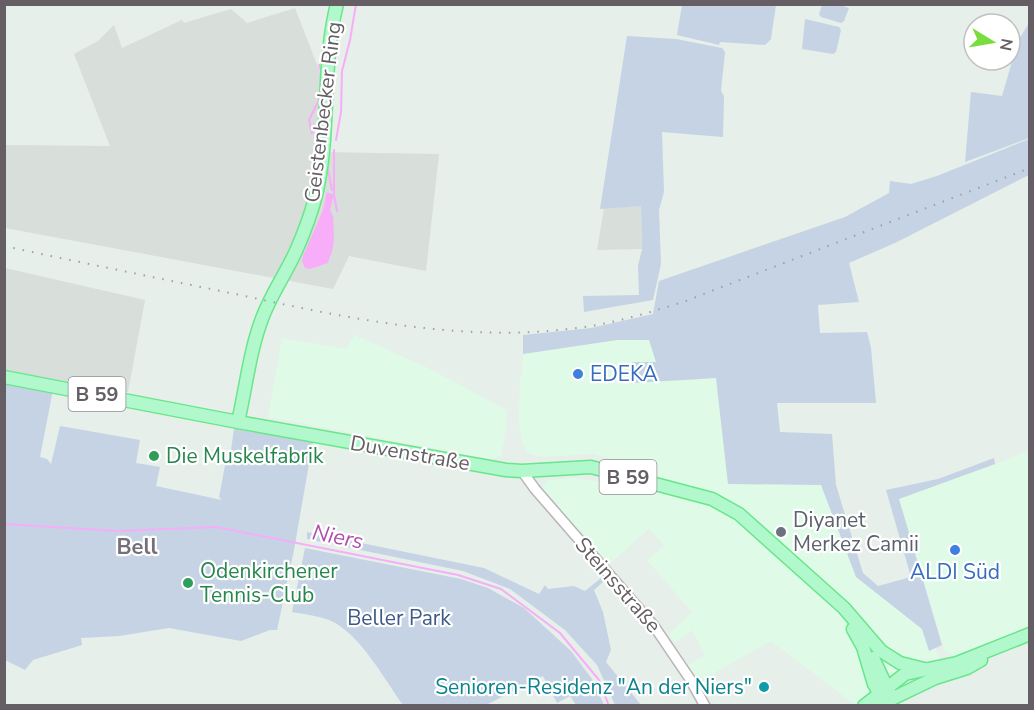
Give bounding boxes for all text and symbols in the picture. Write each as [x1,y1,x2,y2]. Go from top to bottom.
north arrow [962,12,1022,72]
street label: Geistenbecker Ring [298,20,348,204]
text: N [994,37,1018,53]
place label: EDEKA [590,360,658,388]
marker: EDEKA [571,367,585,381]
road number: B 59 [68,377,126,411]
street label: Duvenstraße [348,429,472,477]
place label: Die Muskelfabrik [166,442,324,470]
marker: Die Muskelfabrik [147,449,161,463]
road number: B 59 [600,460,656,494]
place label: Diyanet Merkez Camii [793,506,919,558]
water label: Niers [310,517,366,557]
marker: Diyanet Merkez Camii [774,525,788,539]
street label: Steinsstraße [569,531,667,639]
district label: Bell [116,532,158,562]
marker: ALDI Süd [948,543,962,557]
place label: Odenkirchener Tennis-Club [200,557,338,609]
place label: ALDI Süd [910,558,1000,586]
marker: Odenkirchener Tennis-Club [181,576,195,590]
park label: Beller Park [347,604,451,632]
place label: Senioren-Residenz "An der Niers" [435,673,752,701]
marker: Senioren-Residenz "An der Niers" [757,680,771,694]

